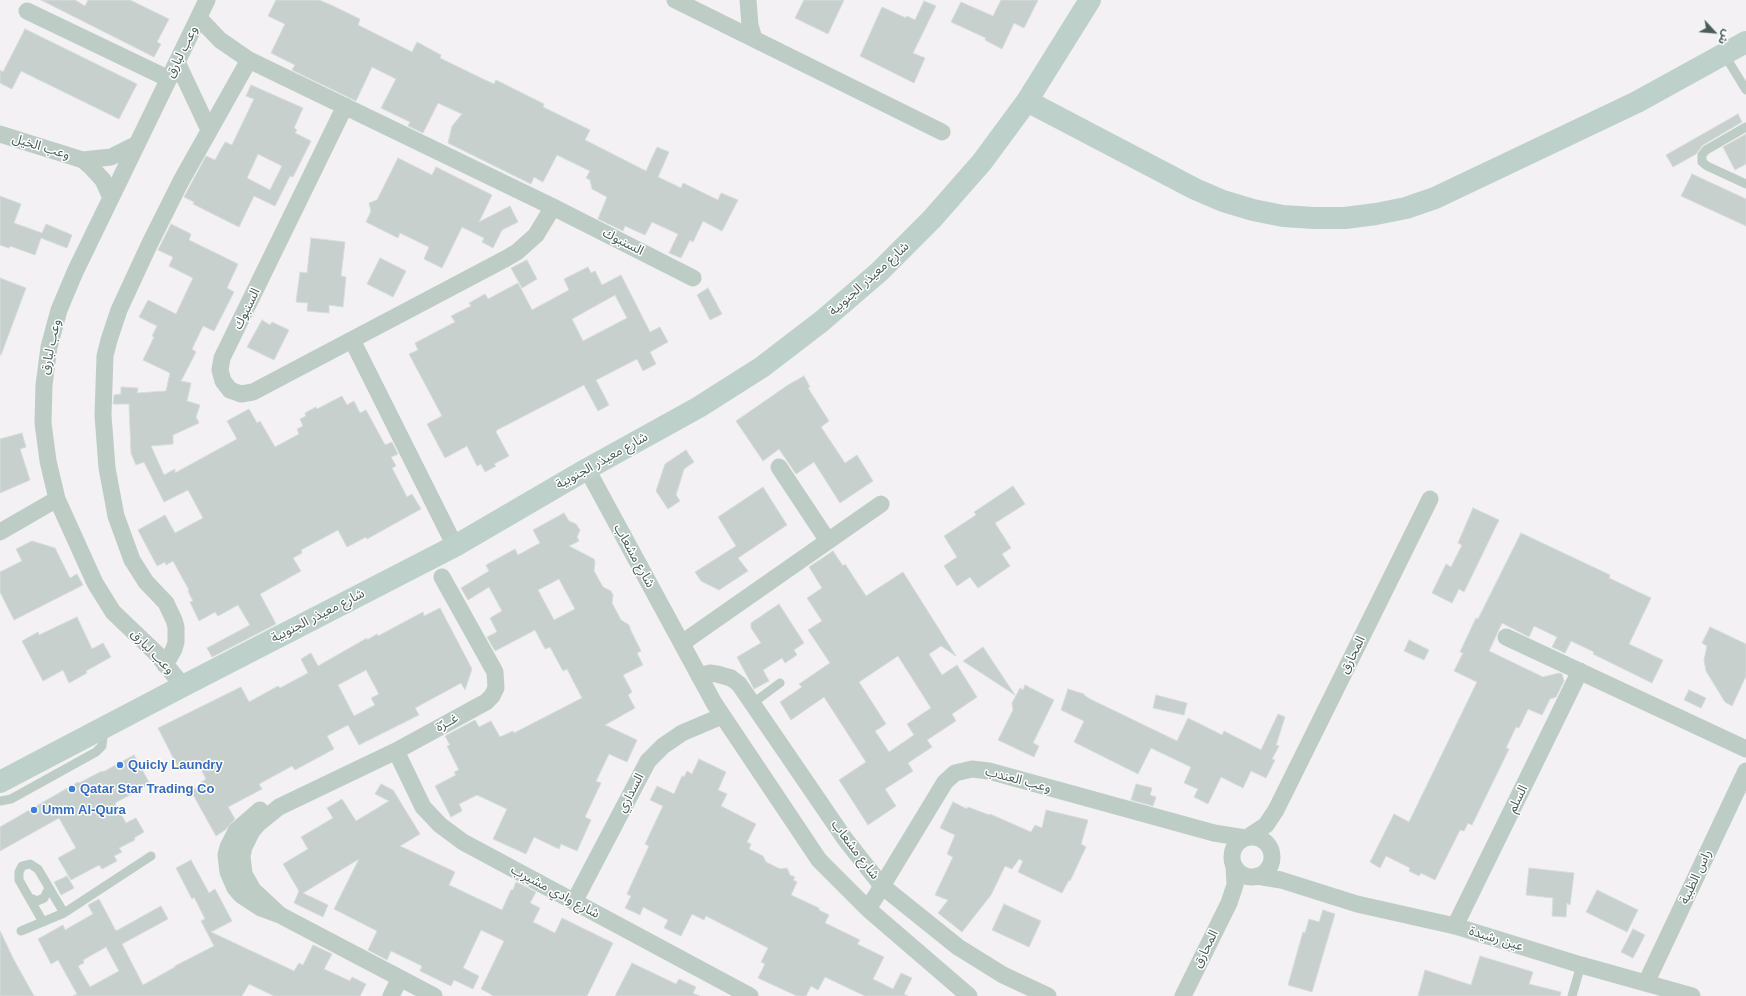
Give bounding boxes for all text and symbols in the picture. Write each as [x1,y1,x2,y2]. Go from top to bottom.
north arrow [1694,12,1734,52]
street label: وعب لبارق [163,23,201,81]
text: ش [1716,28,1733,47]
street label: وعب الخيل [10,131,72,163]
street label: السنبوك [600,225,646,259]
street label: شارع معيذر الجنوبية [826,239,912,319]
street label: السنبوك [230,286,264,332]
street label: وعب لبارق [38,318,64,376]
street label: شارع معيذر الجنوبية [553,429,651,493]
street label: شارع مشعاب [610,521,658,591]
street label: شارع معيذر الجنوبية [269,586,367,646]
street label: وعب لبارق [127,626,177,678]
street label: المحارق [1337,633,1369,677]
street label: غــرّة [433,710,461,736]
place label: Quicly Laundry [128,757,223,773]
marker: Quicly Laundry [115,760,125,770]
street label: وعب العندب [983,764,1053,796]
street label: السداري [614,771,648,815]
place label: Qatar Star Trading Co [80,781,214,797]
street label: السلم [1505,783,1531,815]
marker: Qatar Star Trading Co [67,784,77,794]
place label: Umm Al-Qura [42,802,126,818]
marker: Umm Al-Qura [29,805,39,815]
street label: شارع مشعاب [828,817,882,883]
street label: راس الظبية [1677,847,1715,907]
street label: شارع وادي مشيرب [508,862,602,922]
street label: عين رشيدة [1467,923,1525,955]
street label: المحارق [1190,927,1222,971]

